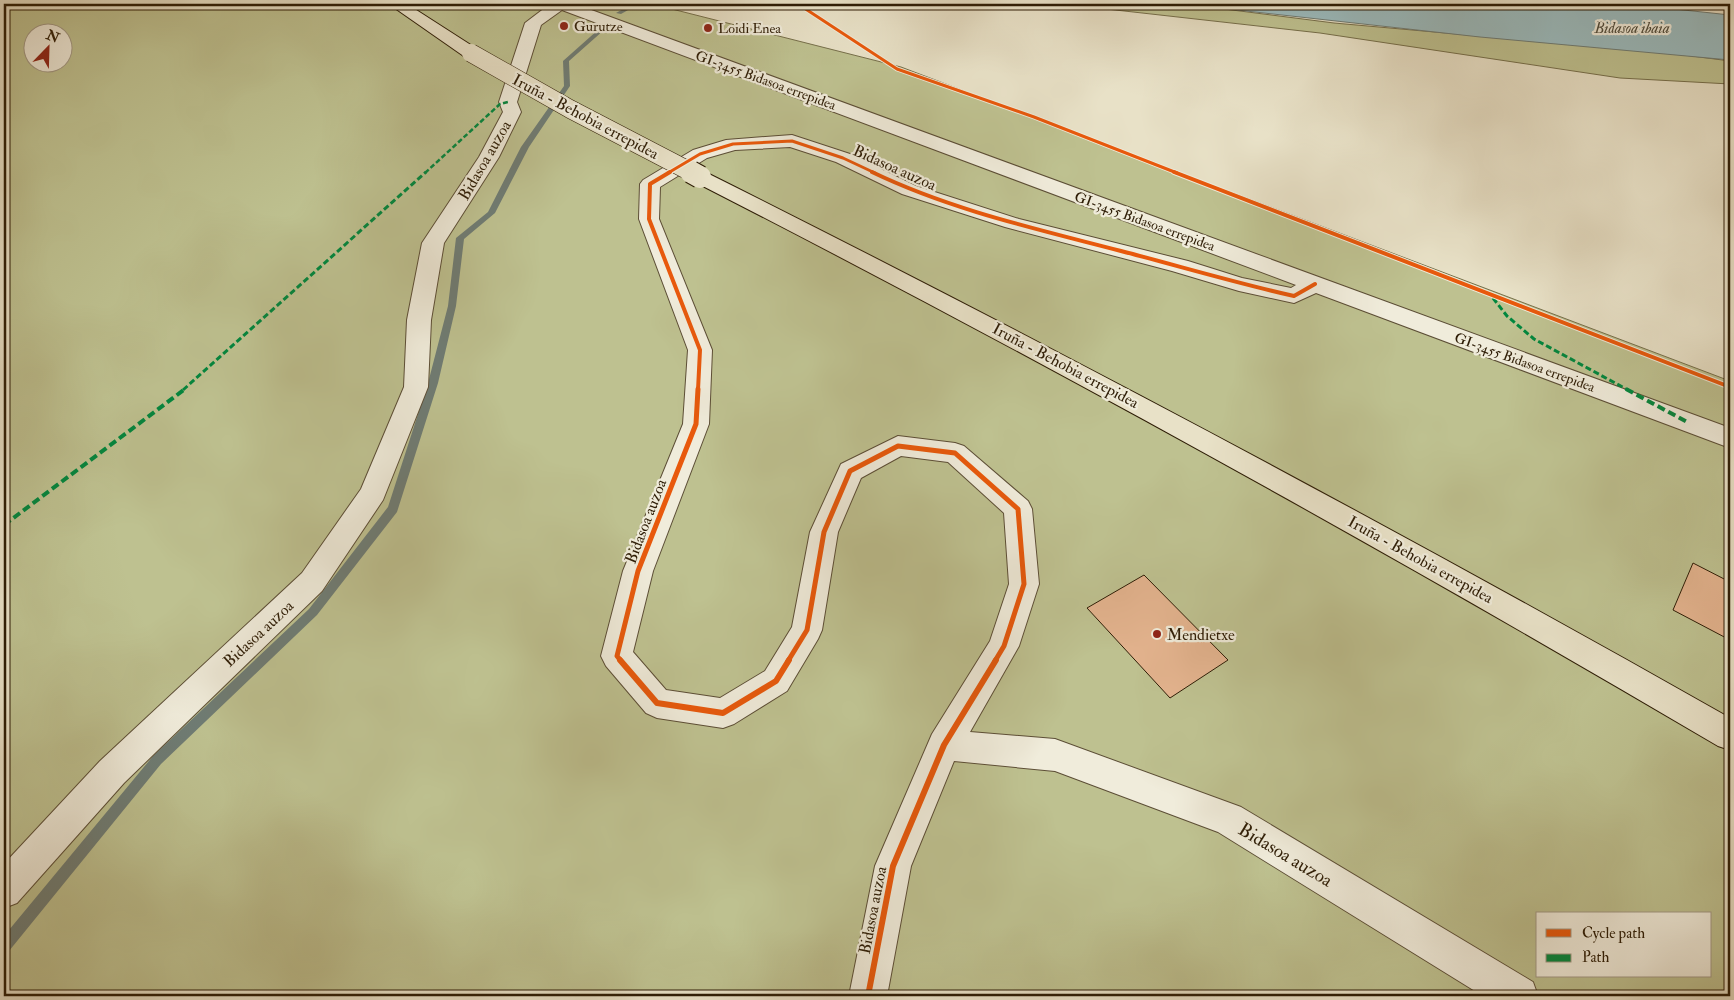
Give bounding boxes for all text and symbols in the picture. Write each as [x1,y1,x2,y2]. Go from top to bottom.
place label: Gurutze [574,18,623,35]
water label: Bidasoa ibaia [1593,19,1670,38]
marker: Gurutze [558,20,570,32]
place label: Loidi Enea [718,20,781,37]
north arrow [22,22,72,72]
marker: Loidi Enea [702,22,714,34]
text: N [43,26,62,47]
street label: GI-3455 Bidasoa errepidea [693,47,839,115]
street label: Iruña - Behobia errepidea [508,70,663,165]
street label: Bidasoa auzoa [454,117,516,204]
street label: Bidasoa auzoa [850,141,940,195]
street label: GI-3455 Bidasoa errepidea [1072,188,1218,256]
street label: Iruña - Behobia errepidea [988,319,1143,414]
street label: GI-3455 Bidasoa errepidea [1452,329,1598,397]
street label: Bidasoa auzoa [621,476,671,567]
street label: Iruña - Behobia errepidea [1344,512,1497,609]
street label: Bidasoa auzoa [219,596,298,671]
place label: Mendietxe [1167,625,1235,645]
marker: Mendietxe [1151,628,1163,640]
street label: Bidasoa auzoa [1234,817,1337,892]
street label: Bidasoa auzoa [855,864,891,956]
legend [1536,912,1712,978]
text: Cycle path [1582,924,1645,944]
text: Path [1582,948,1609,967]

